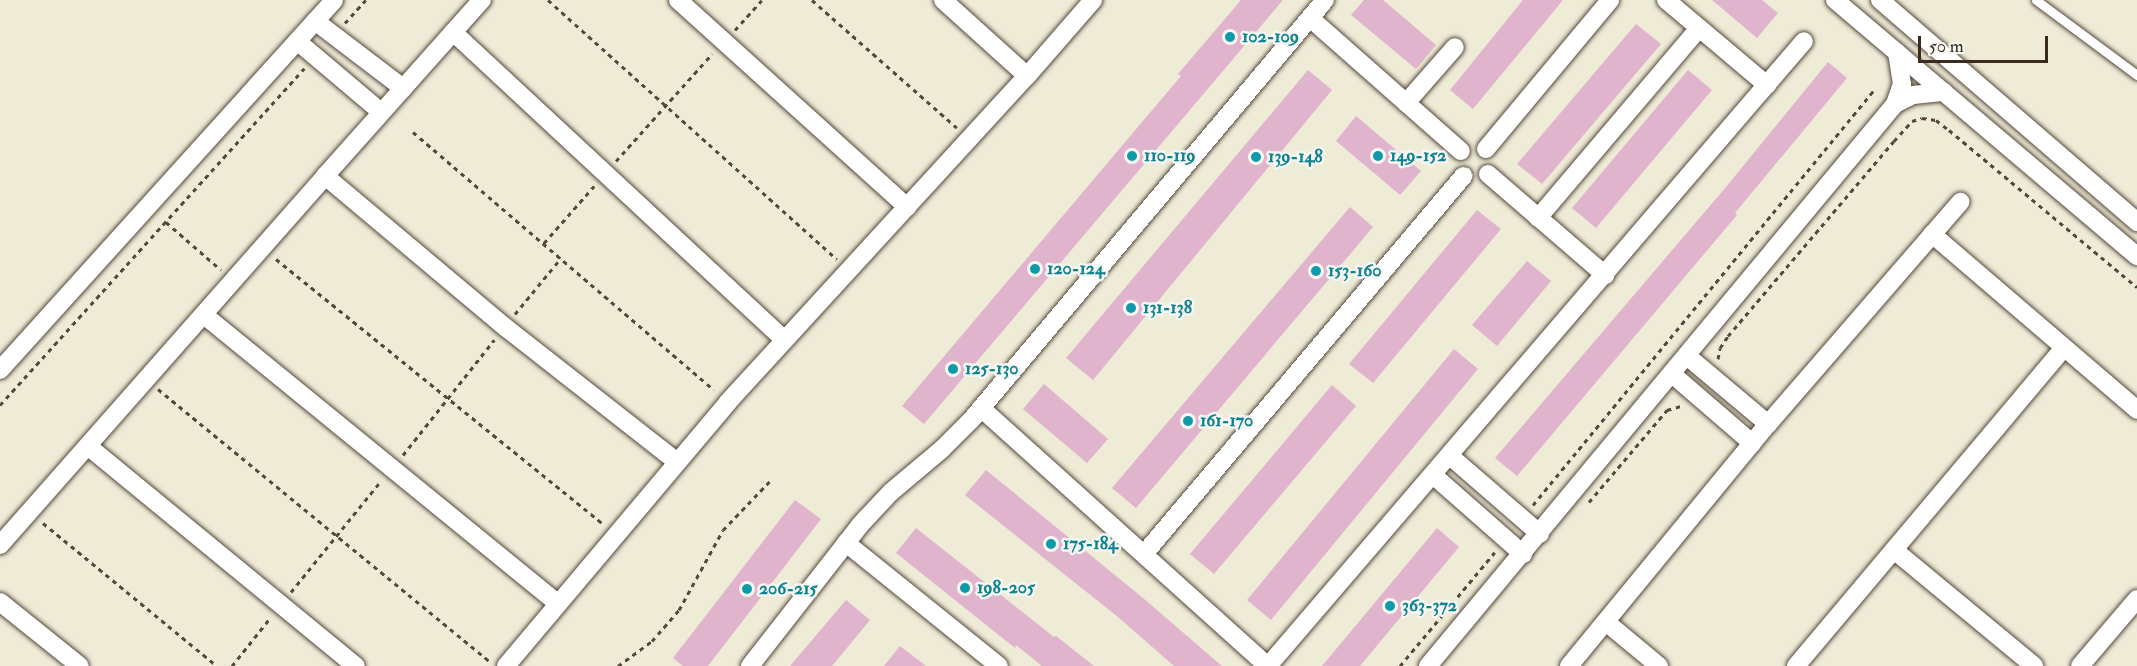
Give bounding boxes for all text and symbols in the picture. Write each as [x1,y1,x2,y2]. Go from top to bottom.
scale bar [1921,24,2052,62]
place label: 102-109 [1242,26,1299,48]
marker: 102-109 [1223,30,1237,44]
text: 50 m [1929,35,1964,58]
place label: 110-119 [1144,145,1196,167]
place label: 149-152 [1390,145,1446,167]
place label: 139-148 [1268,146,1323,168]
marker: 110-119 [1125,149,1139,163]
marker: 149-152 [1371,149,1385,163]
marker: 139-148 [1249,150,1263,164]
place label: 120-124 [1047,258,1105,280]
place label: 153-160 [1328,260,1381,282]
marker: 120-124 [1028,262,1042,276]
marker: 153-160 [1309,264,1323,278]
place label: 131-138 [1143,297,1192,319]
marker: 131-138 [1124,301,1138,315]
place label: 125-130 [965,358,1019,380]
marker: 125-130 [946,362,960,376]
place label: 161-170 [1200,410,1253,432]
marker: 161-170 [1181,414,1195,428]
place label: 175-184 [1063,533,1118,555]
marker: 175-184 [1044,537,1058,551]
place label: 198-205 [977,577,1035,599]
place label: 206-215 [759,578,817,600]
marker: 198-205 [958,581,972,595]
marker: 206-215 [740,582,754,596]
place label: 363-372 [1402,595,1457,617]
marker: 363-372 [1383,599,1397,613]

